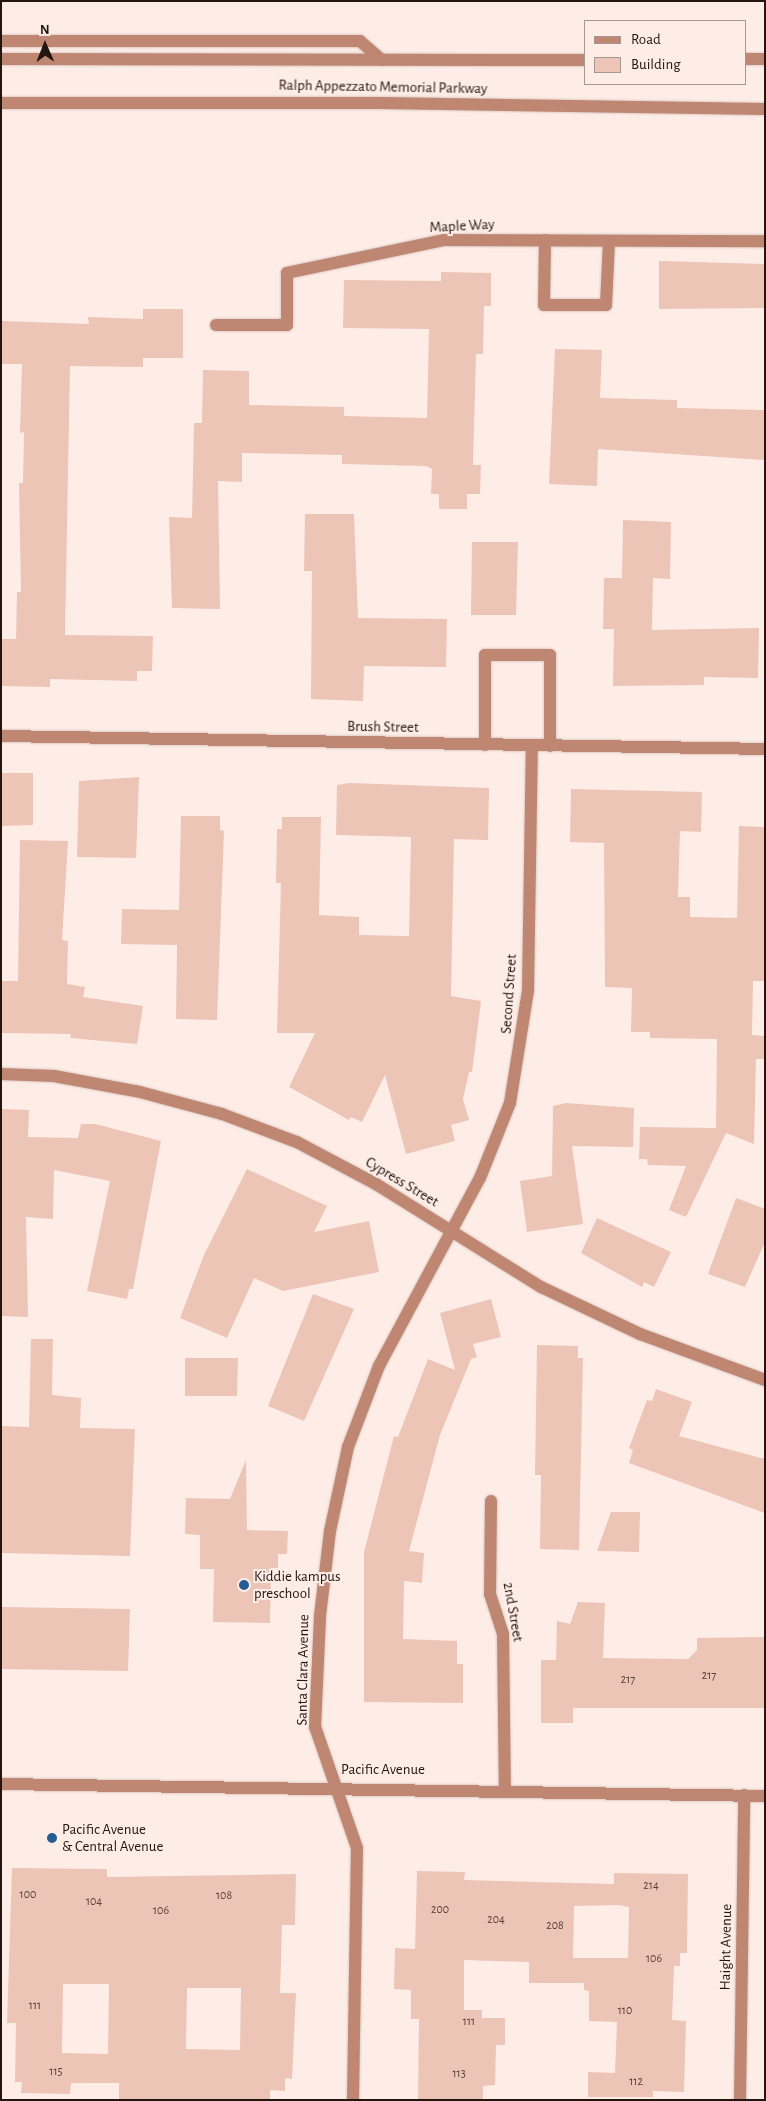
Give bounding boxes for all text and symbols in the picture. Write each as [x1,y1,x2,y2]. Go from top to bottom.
north arrow [20,20,70,70]
legend [584,20,746,85]
text: N [40,23,50,37]
text: Road [631,32,661,47]
text: Building [631,57,681,72]
street label: Ralph Appezzato Memorial Parkway [278,76,488,98]
street label: Maple Way [429,215,495,237]
street label: Brush Street [347,717,419,737]
street label: Second Street [497,953,521,1035]
street label: Cypress Street [362,1153,442,1211]
place label: Kiddie kampus preschool [254,1567,341,1602]
marker: Kiddie kampus preschool [238,1579,250,1591]
street label: 2nd Street [499,1581,527,1643]
street label: Santa Clara Avenue [293,1614,313,1726]
house number: 217 [702,1669,716,1683]
house number: 217 [621,1673,635,1687]
street label: Pacific Avenue [341,1761,425,1779]
place label: Pacific Avenue & Central Avenue [62,1820,163,1855]
marker: Pacific Avenue & Central Avenue [46,1832,58,1844]
house number: 214 [643,1879,659,1893]
house number: 100 [20,1888,36,1902]
house number: 108 [216,1889,232,1903]
house number: 104 [86,1895,102,1909]
house number: 200 [431,1903,449,1917]
house number: 106 [153,1904,169,1918]
street label: Haight Avenue [716,1904,736,1990]
house number: 204 [487,1913,505,1927]
house number: 208 [546,1919,564,1933]
house number: 106 [646,1952,662,1966]
house number: 111 [29,1999,41,2013]
house number: 110 [618,2004,632,2018]
house number: 111 [463,2015,475,2029]
house number: 115 [49,2065,63,2079]
house number: 113 [452,2067,466,2081]
house number: 112 [629,2075,643,2089]

